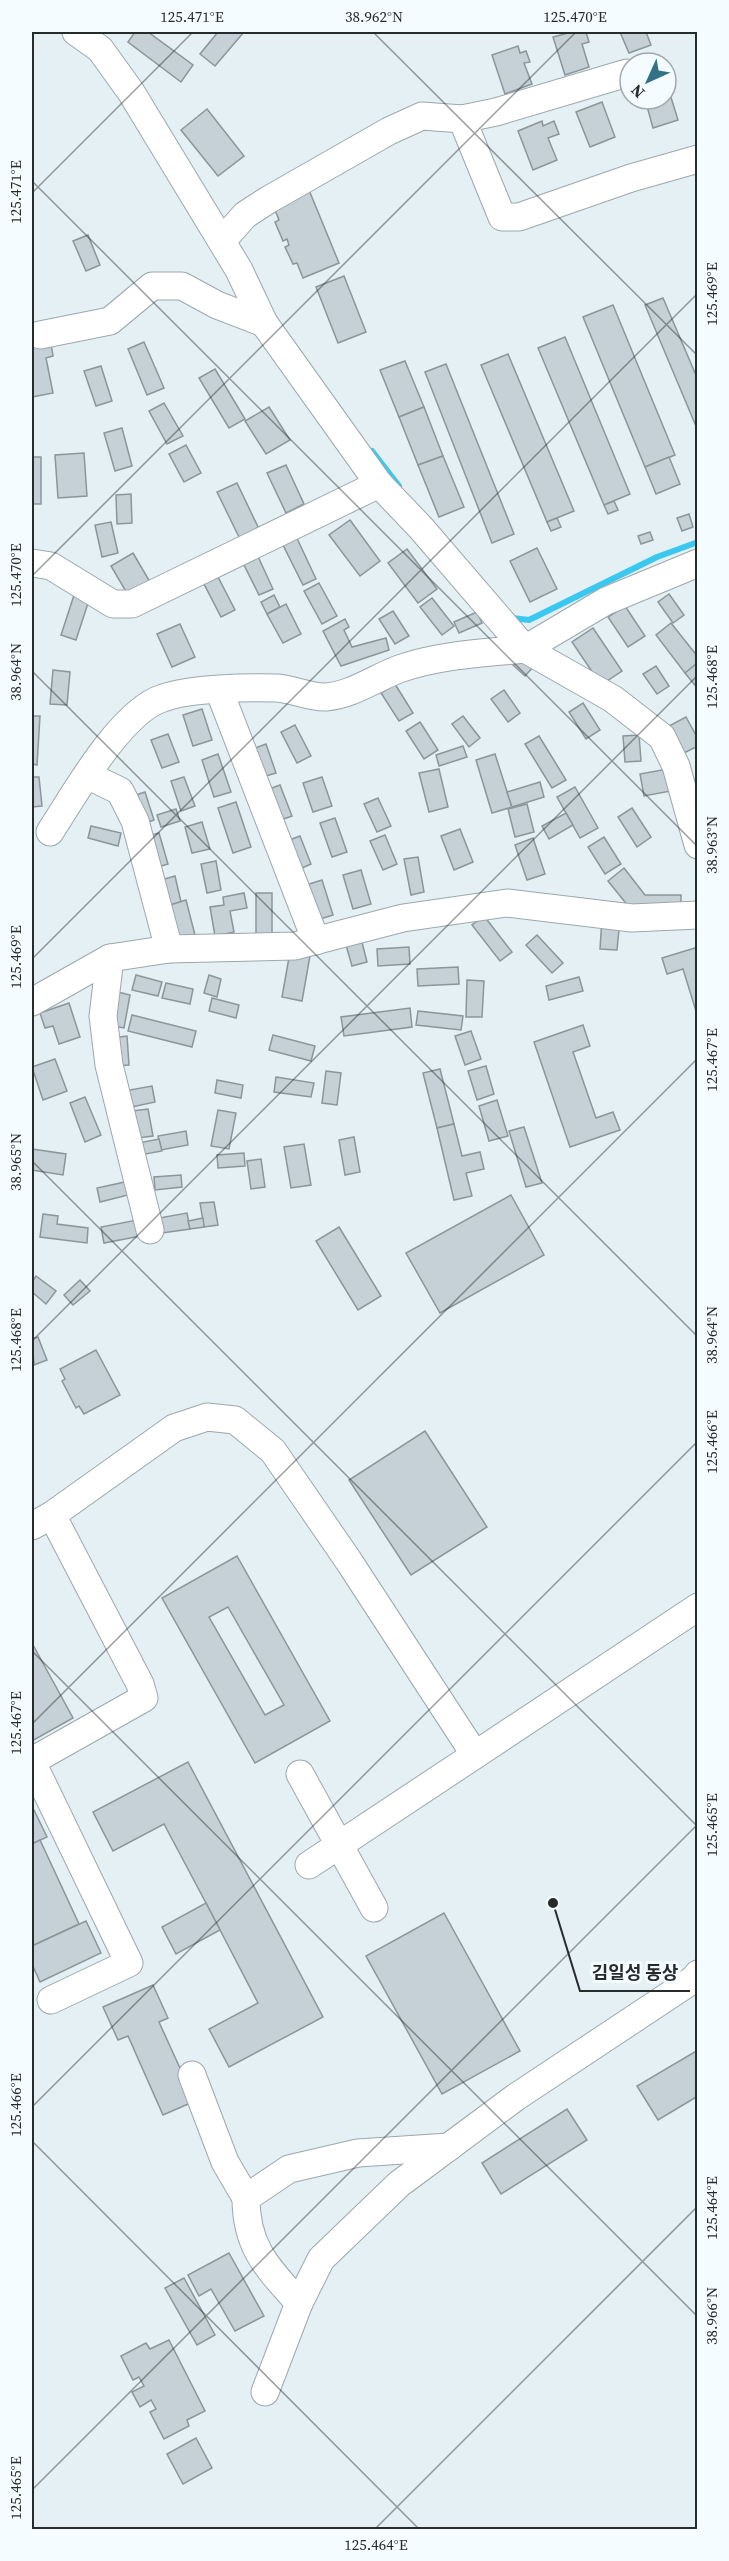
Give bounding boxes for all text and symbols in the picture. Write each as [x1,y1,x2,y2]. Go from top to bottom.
text: 125.471°E [160,6,224,27]
text: 38.962°N [345,6,403,27]
text: 125.470°E [543,6,607,27]
north arrow [618,51,678,111]
text: N [625,79,649,104]
text: 125.471°E [5,160,26,224]
text: 125.469°E [701,262,722,326]
text: 125.470°E [5,543,26,607]
text: 38.964°N [5,643,26,701]
text: 125.468°E [701,645,722,709]
text: 38.963°N [701,816,722,874]
text: 125.469°E [5,925,26,989]
text: 125.467°E [701,1028,722,1092]
text: 38.965°N [5,1133,26,1191]
text: 38.964°N [701,1306,722,1364]
text: 125.468°E [5,1308,26,1372]
text: 125.466°E [701,1410,722,1474]
text: 125.467°E [5,1691,26,1755]
text: 125.465°E [701,1793,722,1857]
callout: 김일성 동상 [580,1955,690,1991]
text: 김일성 동상 [592,1960,679,1985]
text: 125.466°E [5,2073,26,2137]
text: 125.464°E [701,2176,722,2240]
text: 38.966°N [701,2287,722,2345]
text: 125.465°E [5,2456,26,2520]
text: 125.464°E [344,2534,408,2555]

